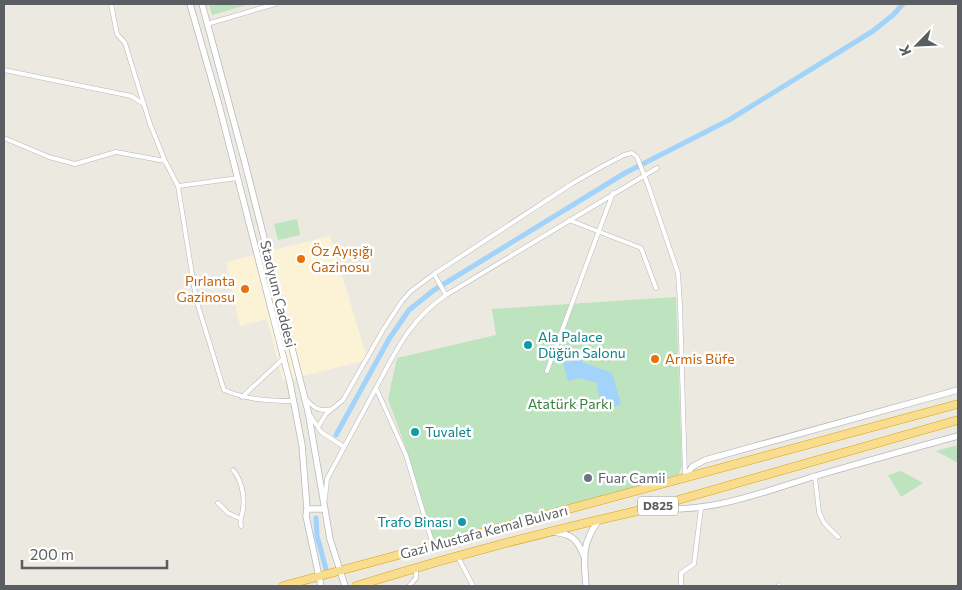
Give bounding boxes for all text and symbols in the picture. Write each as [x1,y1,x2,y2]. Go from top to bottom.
north arrow [892,20,942,70]
text: K [895,42,914,58]
street label: Stadyum Caddesi [257,239,300,349]
place label: Öz Ayışığı Gazinosu [311,242,373,275]
marker: Öz Ayışığı Gazinosu [295,253,307,265]
place label: Pırlanta Gazinosu [176,272,235,305]
marker: Pırlanta Gazinosu [239,283,251,295]
place label: Ala Palace Düğün Salonu [538,328,626,361]
marker: Ala Palace Düğün Salonu [522,339,534,351]
place label: Armis Büfe [665,350,735,367]
marker: Armis Büfe [649,353,661,365]
park label: Atatürk Parkı [528,395,612,412]
place label: Tuvalet [425,423,472,440]
marker: Tuvalet [409,426,421,438]
place label: Fuar Camii [598,469,666,486]
marker: Fuar Camii [582,472,594,484]
road number: D825 [638,496,678,516]
street label: Gazi Mustafa Kemal Bulvarı [398,501,570,562]
place label: Trafo Binası [377,513,452,530]
marker: Trafo Binası [456,516,468,528]
scale bar [22,538,168,570]
text: 200 m [30,545,74,563]

